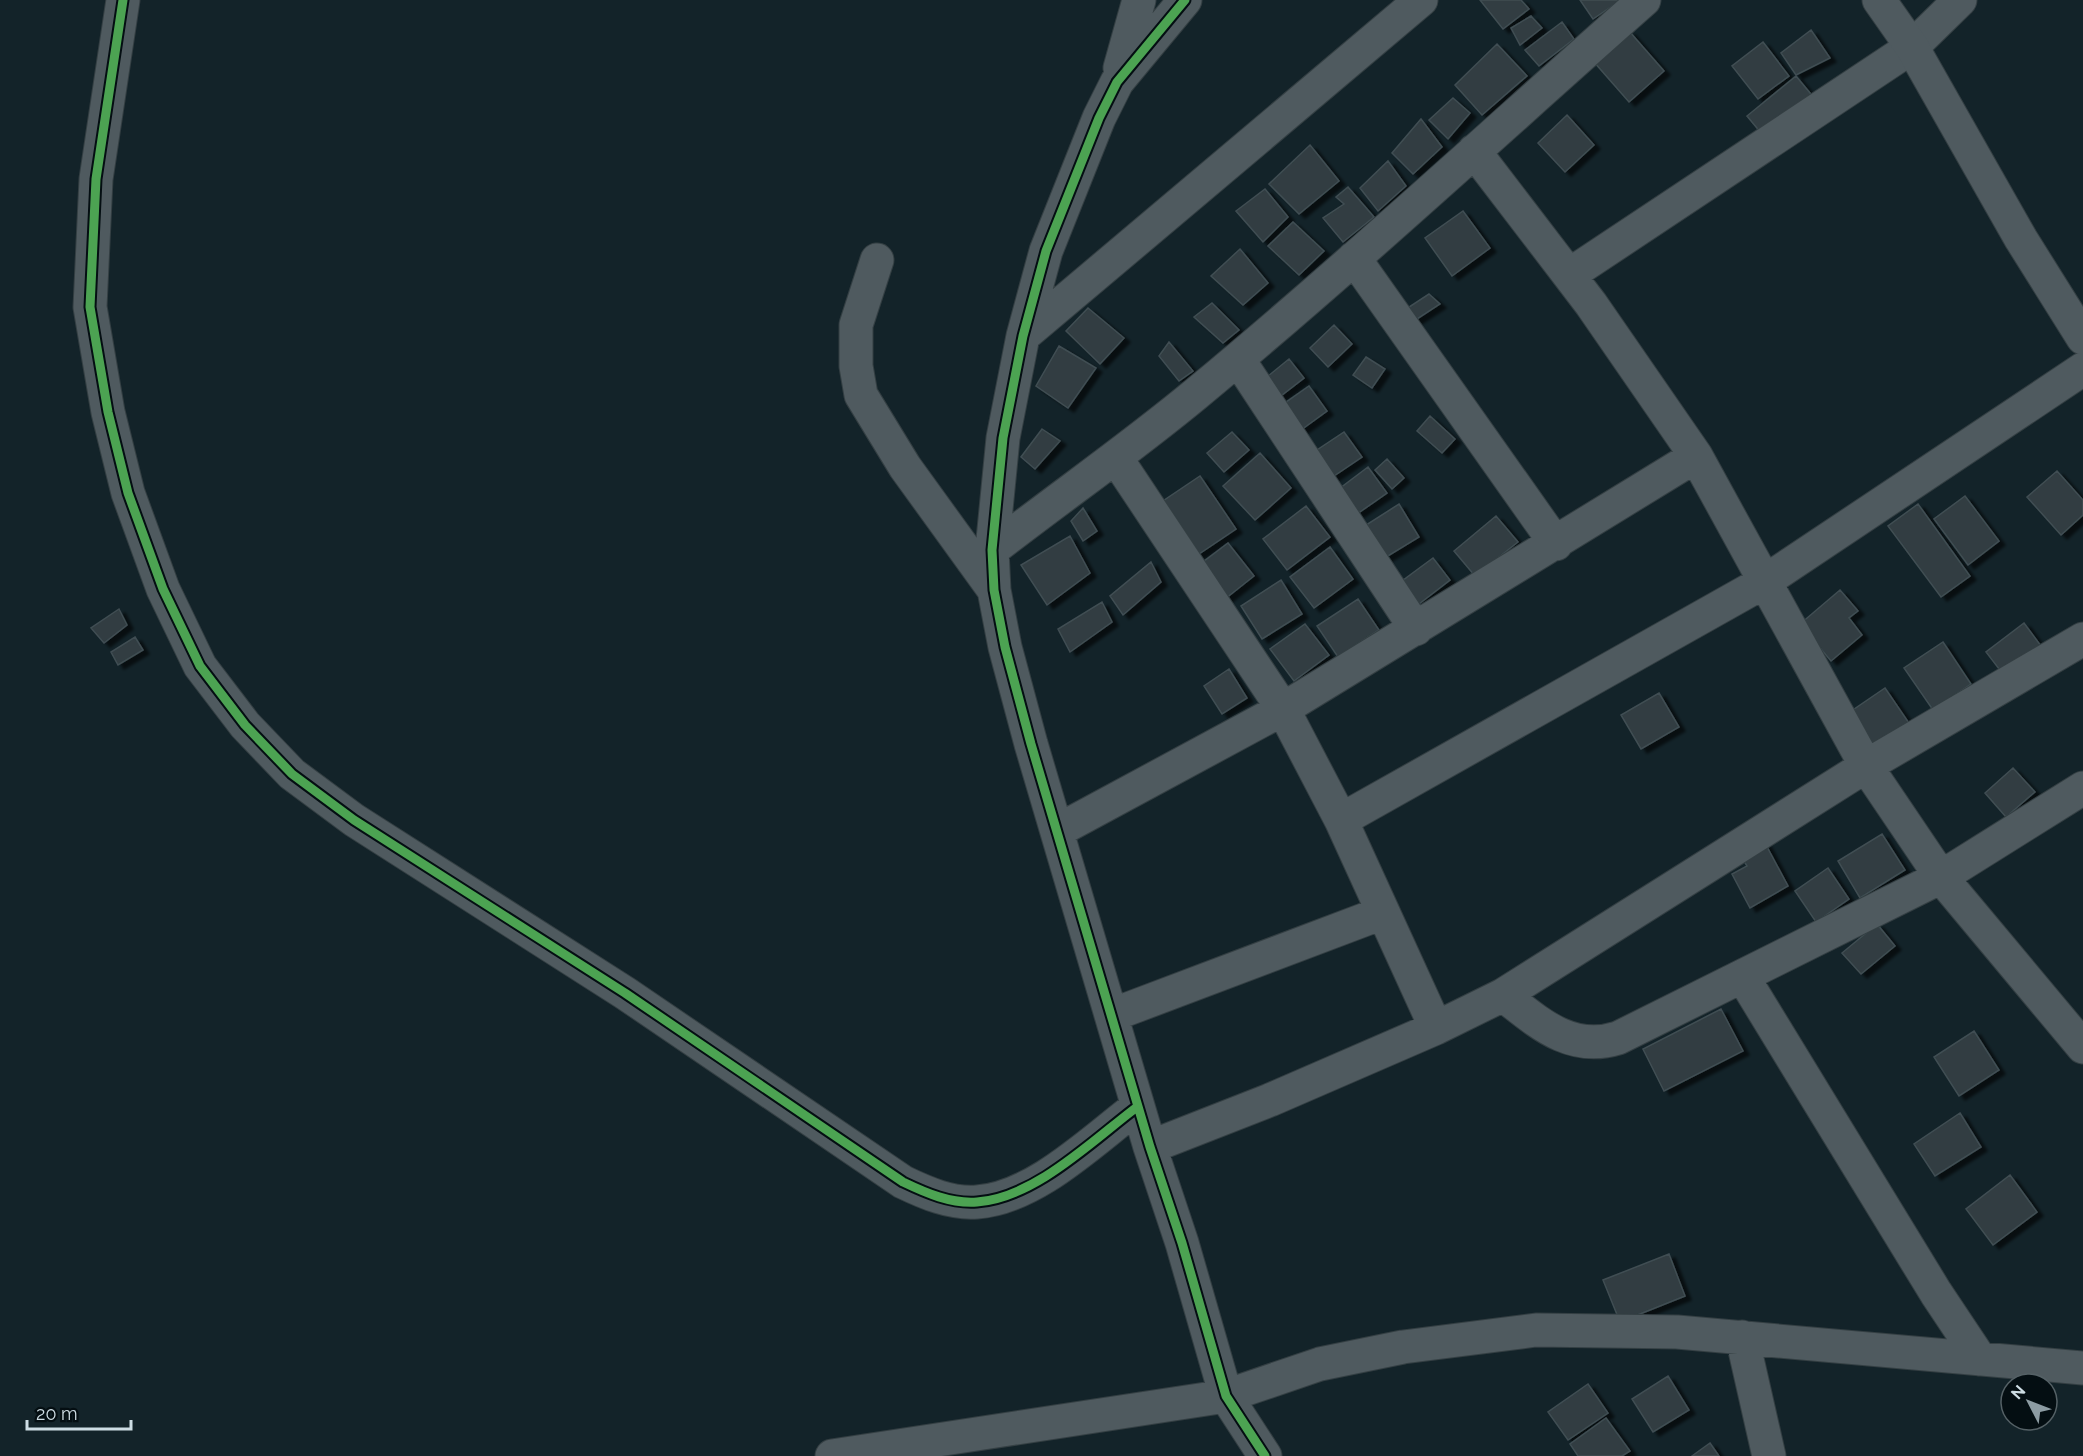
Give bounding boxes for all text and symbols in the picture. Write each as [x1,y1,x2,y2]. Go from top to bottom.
north arrow [1999,1372,2059,1432]
text: N [2007,1381,2029,1403]
scale bar [27,1393,130,1431]
text: 20 m [36,1403,78,1424]

